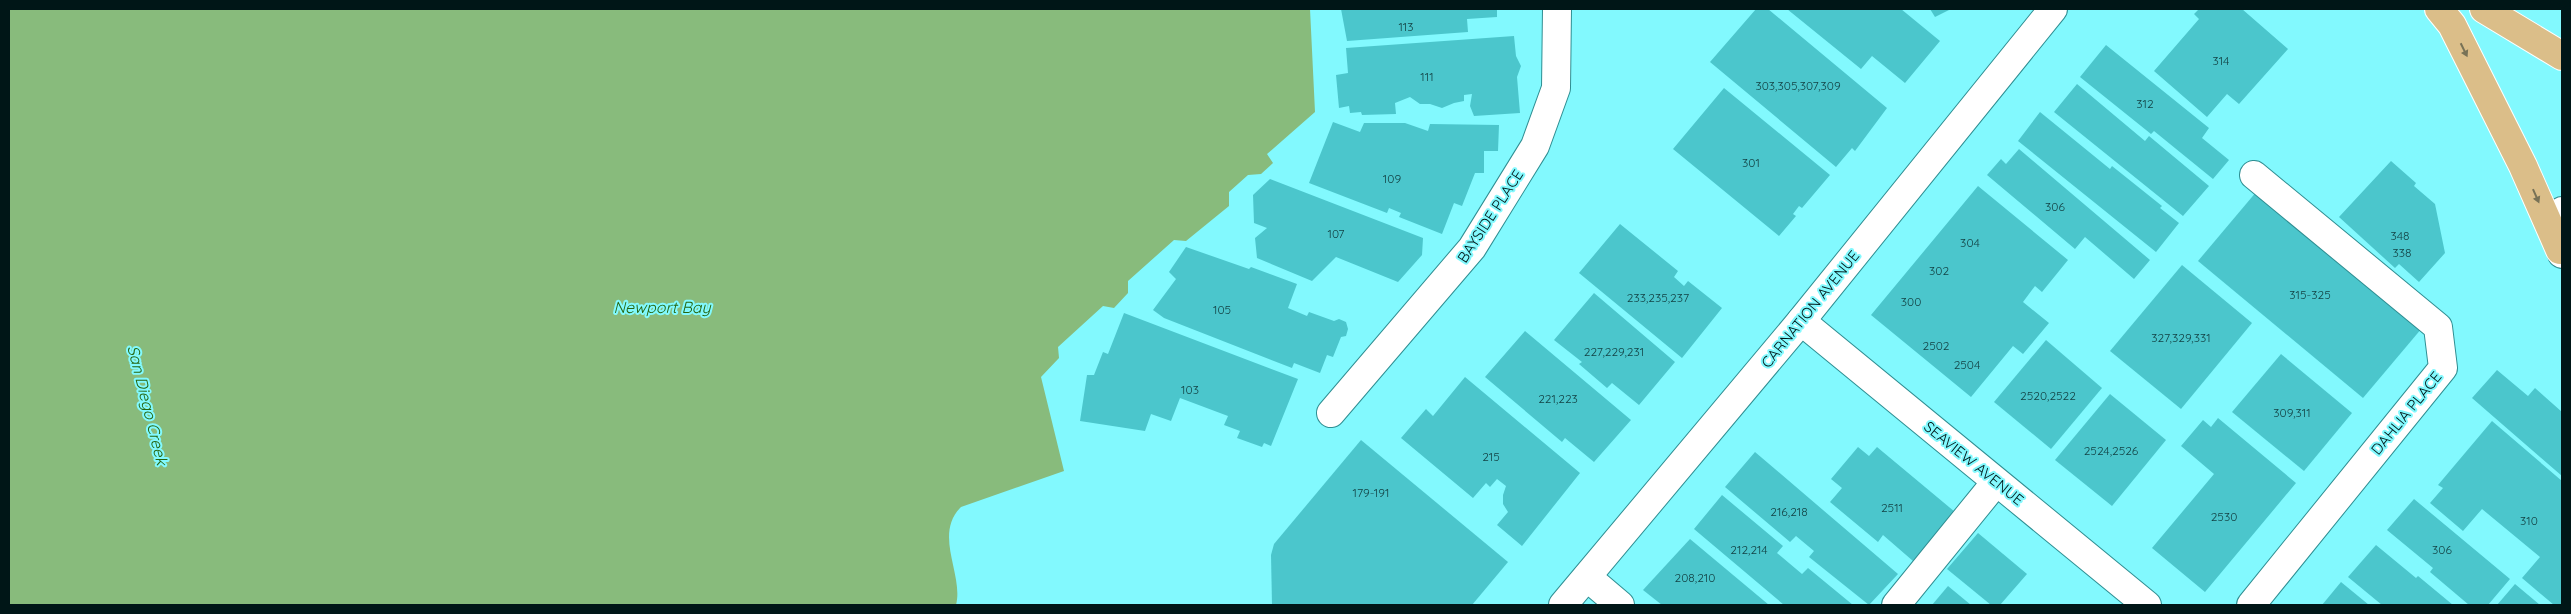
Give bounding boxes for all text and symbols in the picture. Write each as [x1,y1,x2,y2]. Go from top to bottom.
house number: 113 [1398,19,1414,34]
one-way arrow [2460,43,2468,57]
house number: 314 [2213,53,2229,68]
house number: 111 [1420,69,1434,84]
house number: 303,305,307,309 [1755,78,1841,93]
house number: 312 [2136,96,2154,111]
house number: 301 [1742,155,1760,170]
street label: BAYSIDE PLACE [1453,166,1527,266]
house number: 109 [1383,171,1401,186]
one-way arrow [2532,189,2540,203]
house number: 306 [2045,199,2065,214]
house number: 107 [1327,226,1345,241]
house number: 348 [2390,228,2410,243]
house number: 304 [1960,235,1980,250]
house number: 338 [2392,245,2412,260]
street label: CARNATION AVENUE [1757,246,1863,372]
house number: 302 [1929,263,1949,278]
house number: 315-325 [2289,287,2331,302]
house number: 233,235,237 [1627,290,1689,305]
house number: 300 [1901,294,1921,309]
water label: Newport Bay [613,297,712,317]
house number: 105 [1213,302,1231,317]
house number: 327,329,331 [2151,330,2211,345]
house number: 2502 [1923,338,1950,353]
water label: San Diego Creek [123,343,173,468]
house number: 227,229,231 [1584,344,1644,359]
house number: 2504 [1954,357,1980,372]
street label: DAHLIA PLACE [2367,368,2445,458]
house number: 103 [1181,382,1199,397]
house number: 2520,2522 [2020,388,2076,403]
house number: 221,223 [1538,391,1578,406]
house number: 309,311 [2273,405,2311,420]
street label: SEAVIEW AVENUE [1920,417,2028,509]
house number: 2524,2526 [2084,443,2139,458]
house number: 215 [1482,449,1500,464]
house number: 179-191 [1352,485,1390,500]
house number: 2511 [1881,500,1903,515]
house number: 216,218 [1770,504,1808,519]
house number: 2530 [2211,509,2237,524]
house number: 310 [2520,513,2538,528]
house number: 212,214 [1730,542,1768,557]
house number: 306 [2432,542,2452,557]
house number: 208,210 [1675,570,1715,585]

